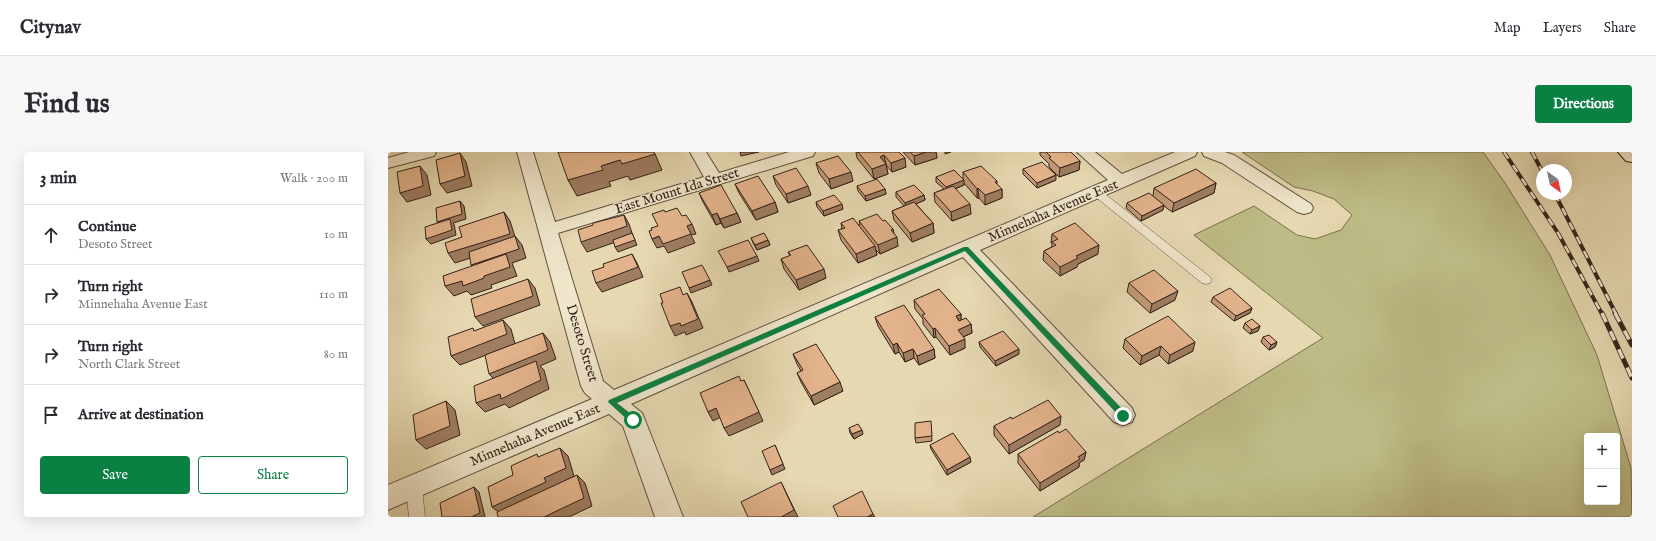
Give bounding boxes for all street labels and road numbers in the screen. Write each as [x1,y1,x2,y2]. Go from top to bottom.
street label: East Mount Ida Street [613,164,741,218]
street label: Minnehaha Avenue East [985,175,1121,247]
street label: Desoto Street [562,302,602,384]
street label: Minnehaha Avenue East [467,399,603,471]

